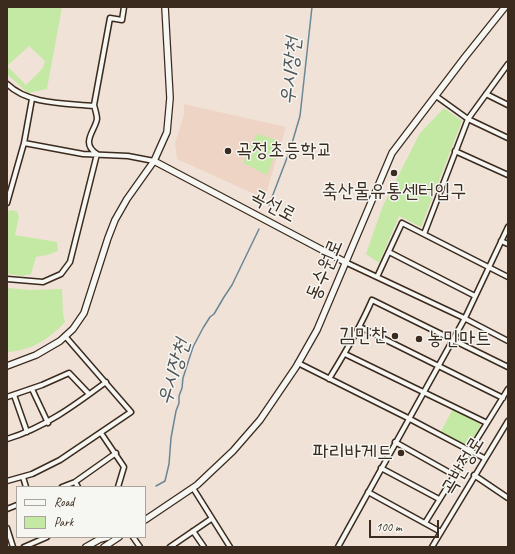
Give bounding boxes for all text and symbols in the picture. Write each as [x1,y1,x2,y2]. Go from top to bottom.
water label: 우시장천 [275,36,307,106]
place label: 곡정초등학교 [236,139,333,163]
marker: 곡정초등학교 [223,146,233,156]
marker: 축산물유통센터입구 [389,168,399,178]
place label: 축산물유통센터입구 [322,180,466,204]
street label: 곡선로 [246,184,300,228]
street label: 동수원로 [301,236,349,304]
place label: 김민찬 [339,324,387,348]
place label: 농민마트 [427,327,491,351]
marker: 김민찬 [390,331,400,341]
marker: 농민마트 [414,334,424,344]
water label: 우시장천 [152,336,196,408]
street label: 곡반정로 [436,432,490,500]
place label: 파리바게트 [313,441,393,465]
marker: 파리바게트 [396,448,406,458]
legend [16,486,146,538]
text: Road [54,494,74,510]
scale bar [371,512,441,538]
text: Park [54,514,73,530]
text: 100 m [376,519,402,535]

